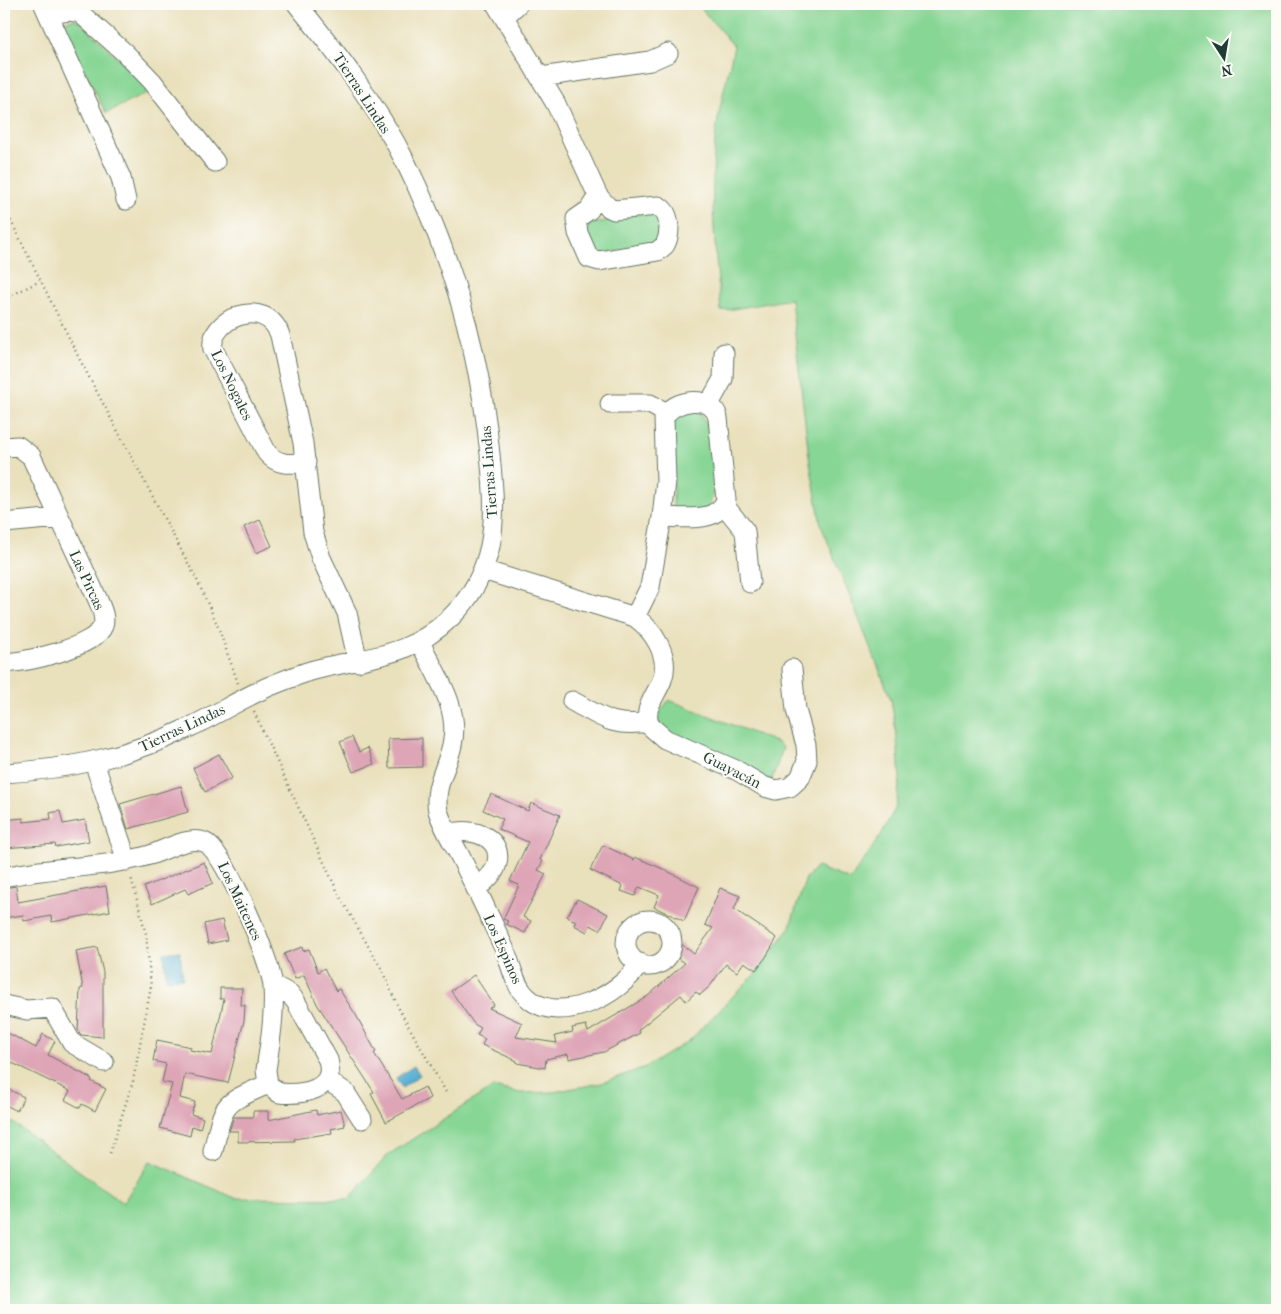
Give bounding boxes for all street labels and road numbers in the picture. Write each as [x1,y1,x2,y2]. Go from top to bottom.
street label: Tierras Lindas [329,49,395,137]
street label: Los Nogales [207,347,257,424]
street label: Tierras Lindas [477,425,501,519]
street label: Las Pircas [65,547,109,613]
street label: Tierras Lindas [136,700,228,756]
street label: Guayacán [700,748,764,792]
street label: Los Maitenes [214,859,266,944]
street label: Los Espinos [480,911,527,987]

